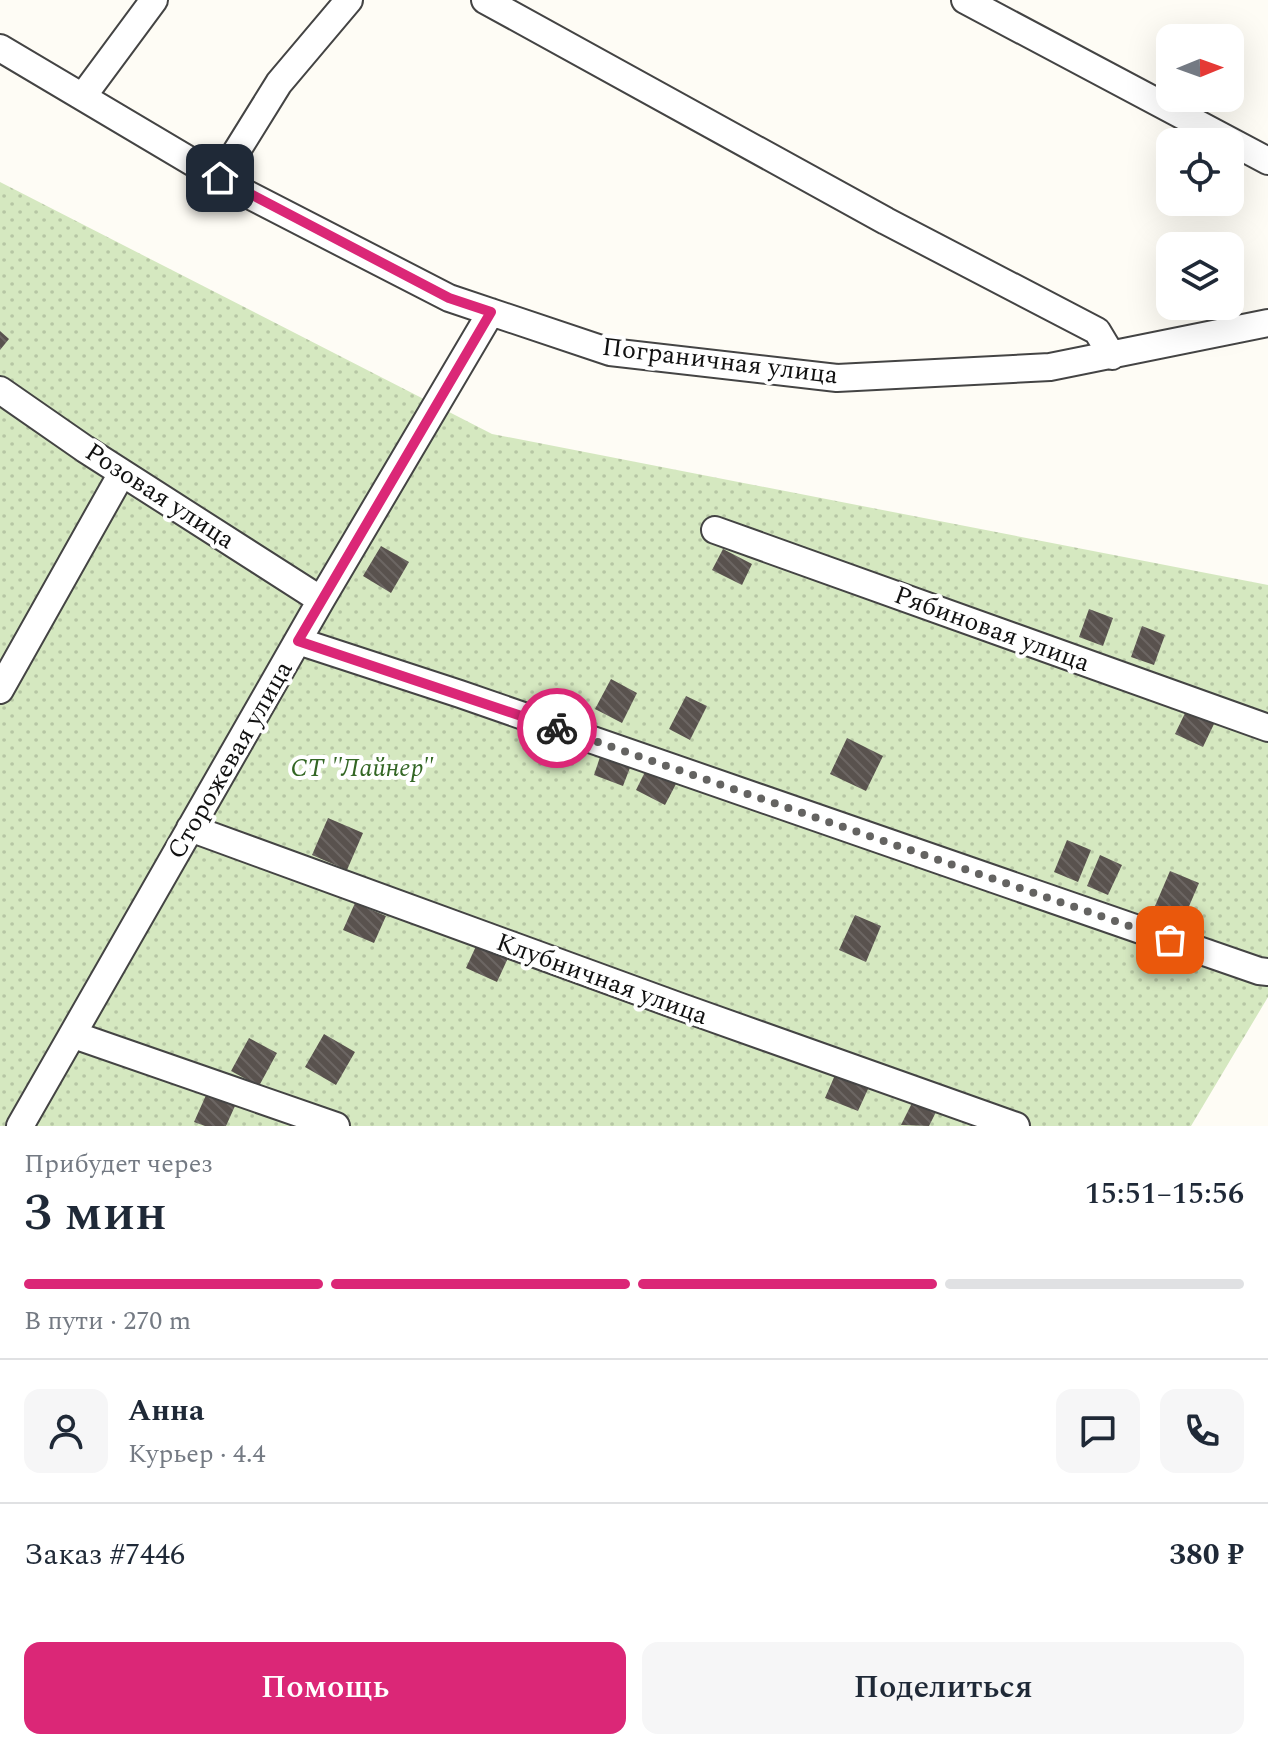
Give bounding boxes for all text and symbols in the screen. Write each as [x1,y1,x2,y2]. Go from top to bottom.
north arrow [1156,24,1244,112]
map controls [1156,24,1244,320]
button: locate [1156,128,1244,216]
pin [186,144,254,212]
icon: home [198,156,242,200]
button: layers [1156,232,1244,320]
street label: Пограничная улица [600,327,841,395]
street label: Розовая улица [77,432,243,560]
street label: Рябиновая улица [889,575,1096,683]
street label: Сторожевая улица [157,653,303,867]
courier [517,688,597,768]
icon: bike [535,706,579,750]
park label: СТ "Лайнер" [290,748,434,788]
pin [1136,906,1204,974]
icon: bag [1148,918,1192,962]
street label: Клубничная улица [490,922,714,1036]
text: Прибудет через [24,1144,213,1184]
text: 15:51–15:56 [1085,1171,1244,1217]
text: 3 мин [24,1174,167,1253]
text: В пути · 270 m [24,1301,191,1341]
text: Анна [128,1388,204,1434]
button: person [24,1389,108,1473]
button: chat [1056,1389,1140,1473]
button: phone [1160,1389,1244,1473]
text: Курьер · 4.4 [128,1434,265,1474]
text: Заказ #7446 [24,1532,185,1578]
text: 380 ₽ [1169,1532,1244,1578]
button: Помощь [24,1642,626,1734]
button: Поделиться [642,1642,1244,1734]

